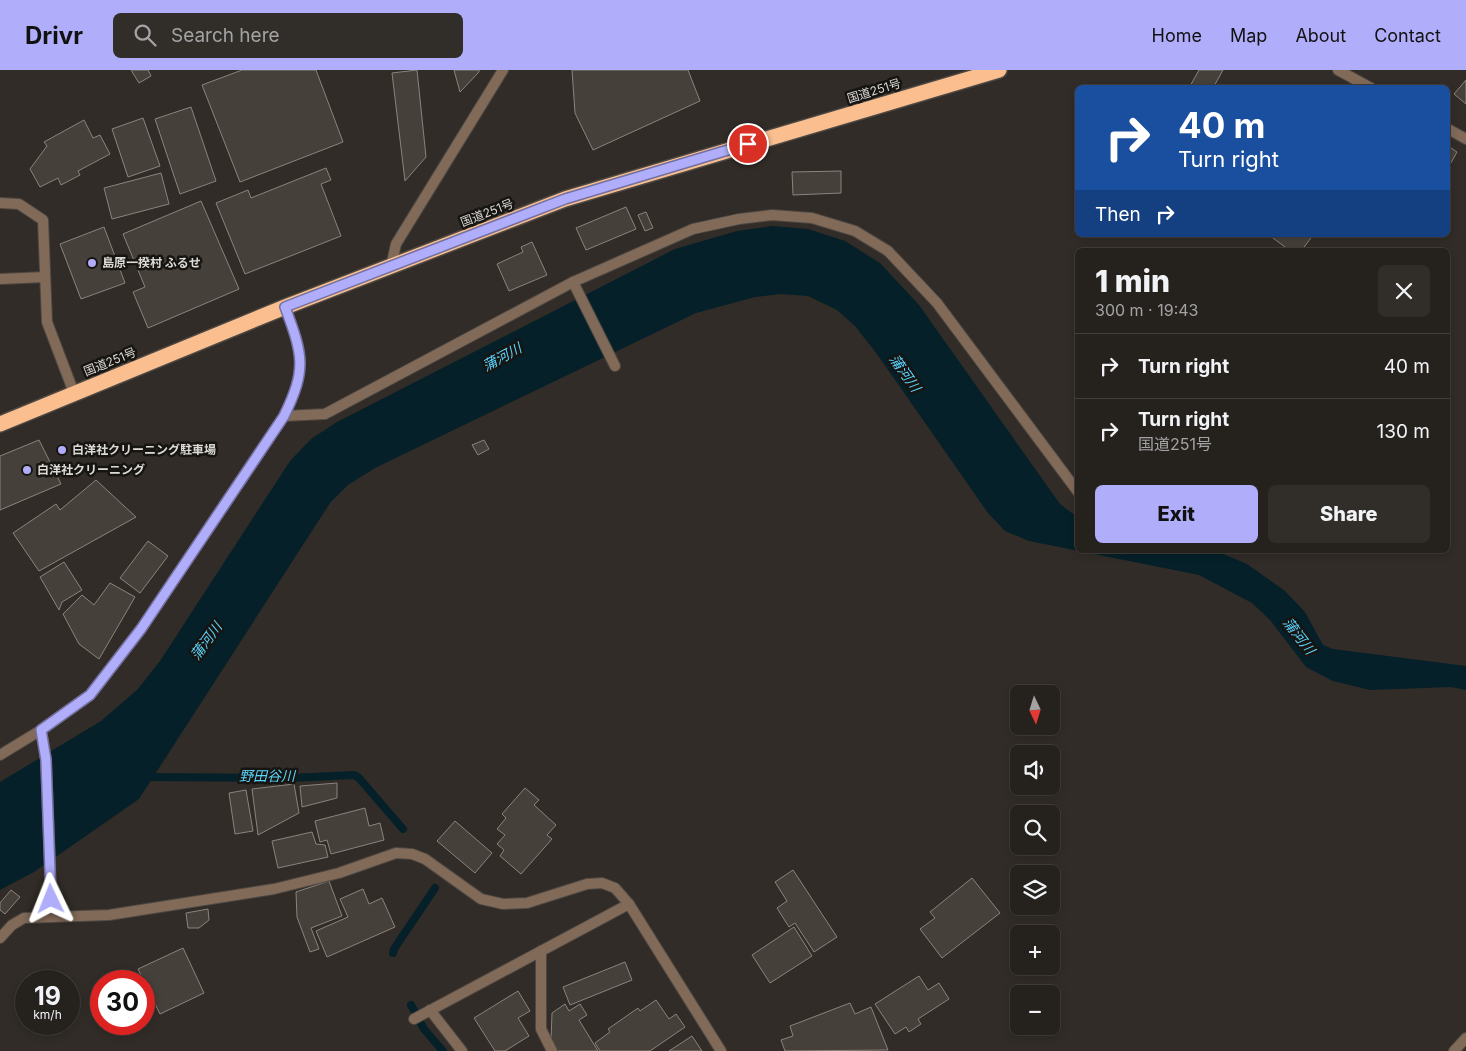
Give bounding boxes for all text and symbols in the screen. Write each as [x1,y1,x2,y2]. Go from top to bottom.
search box [113,13,463,58]
text: Drivr [25,21,83,50]
icon: search [131,21,159,49]
text: Search here [171,24,280,47]
text: Home [1152,25,1202,46]
text: Map [1230,25,1267,46]
text: About [1295,25,1346,46]
text: Contact [1374,25,1441,46]
street label: 国道251号 [845,75,903,106]
text: 40 m [1178,104,1266,146]
icon: right [1095,105,1160,170]
pin [727,123,769,165]
icon: arrive [734,130,762,158]
text: Turn right [1178,146,1279,172]
street label: 国道251号 [458,196,515,229]
icon: right [1151,200,1179,228]
text: Then [1095,203,1141,226]
place label: 島原一揆村 ふるせ [102,255,201,270]
marker: 島原一揆村 ふるせ [86,257,98,269]
text: 1 min [1095,263,1170,299]
button: close [1378,265,1430,317]
text: 300 m · 19:43 [1095,300,1198,320]
water label: 蒲河川 [479,338,526,374]
street label: 国道251号 [81,344,138,379]
water label: 蒲河川 [886,351,926,396]
icon: right [1095,352,1123,380]
text: Turn right [1138,355,1229,378]
text: 40 m [1384,355,1430,378]
text: Turn right [1138,408,1229,431]
icon: right [1095,417,1123,445]
text: 130 m [1377,420,1430,443]
text: 国道251号 [1138,434,1212,454]
place label: 白洋社クリーニング駐車場 [72,442,216,457]
marker: 白洋社クリーニング駐車場 [56,444,68,456]
place label: 白洋社クリーニング [37,462,145,477]
marker: 白洋社クリーニング [21,464,33,476]
button: Exit [1095,485,1258,543]
button: Share [1268,485,1430,543]
water label: 蒲河川 [1280,614,1320,659]
water label: 蒲河川 [186,617,226,663]
north arrow [1010,685,1060,735]
map controls [1010,685,1060,1035]
button: sound [1010,745,1060,795]
water label: 野田谷川 [239,767,297,784]
button: search [1010,805,1060,855]
button: layers [1010,865,1060,915]
position arrow [24,872,76,924]
button: + [1010,925,1060,975]
speed limit sign: 30 [90,970,155,1035]
text: 19 [34,981,61,1011]
button: − [1010,985,1060,1035]
text: km/h [33,1007,62,1022]

